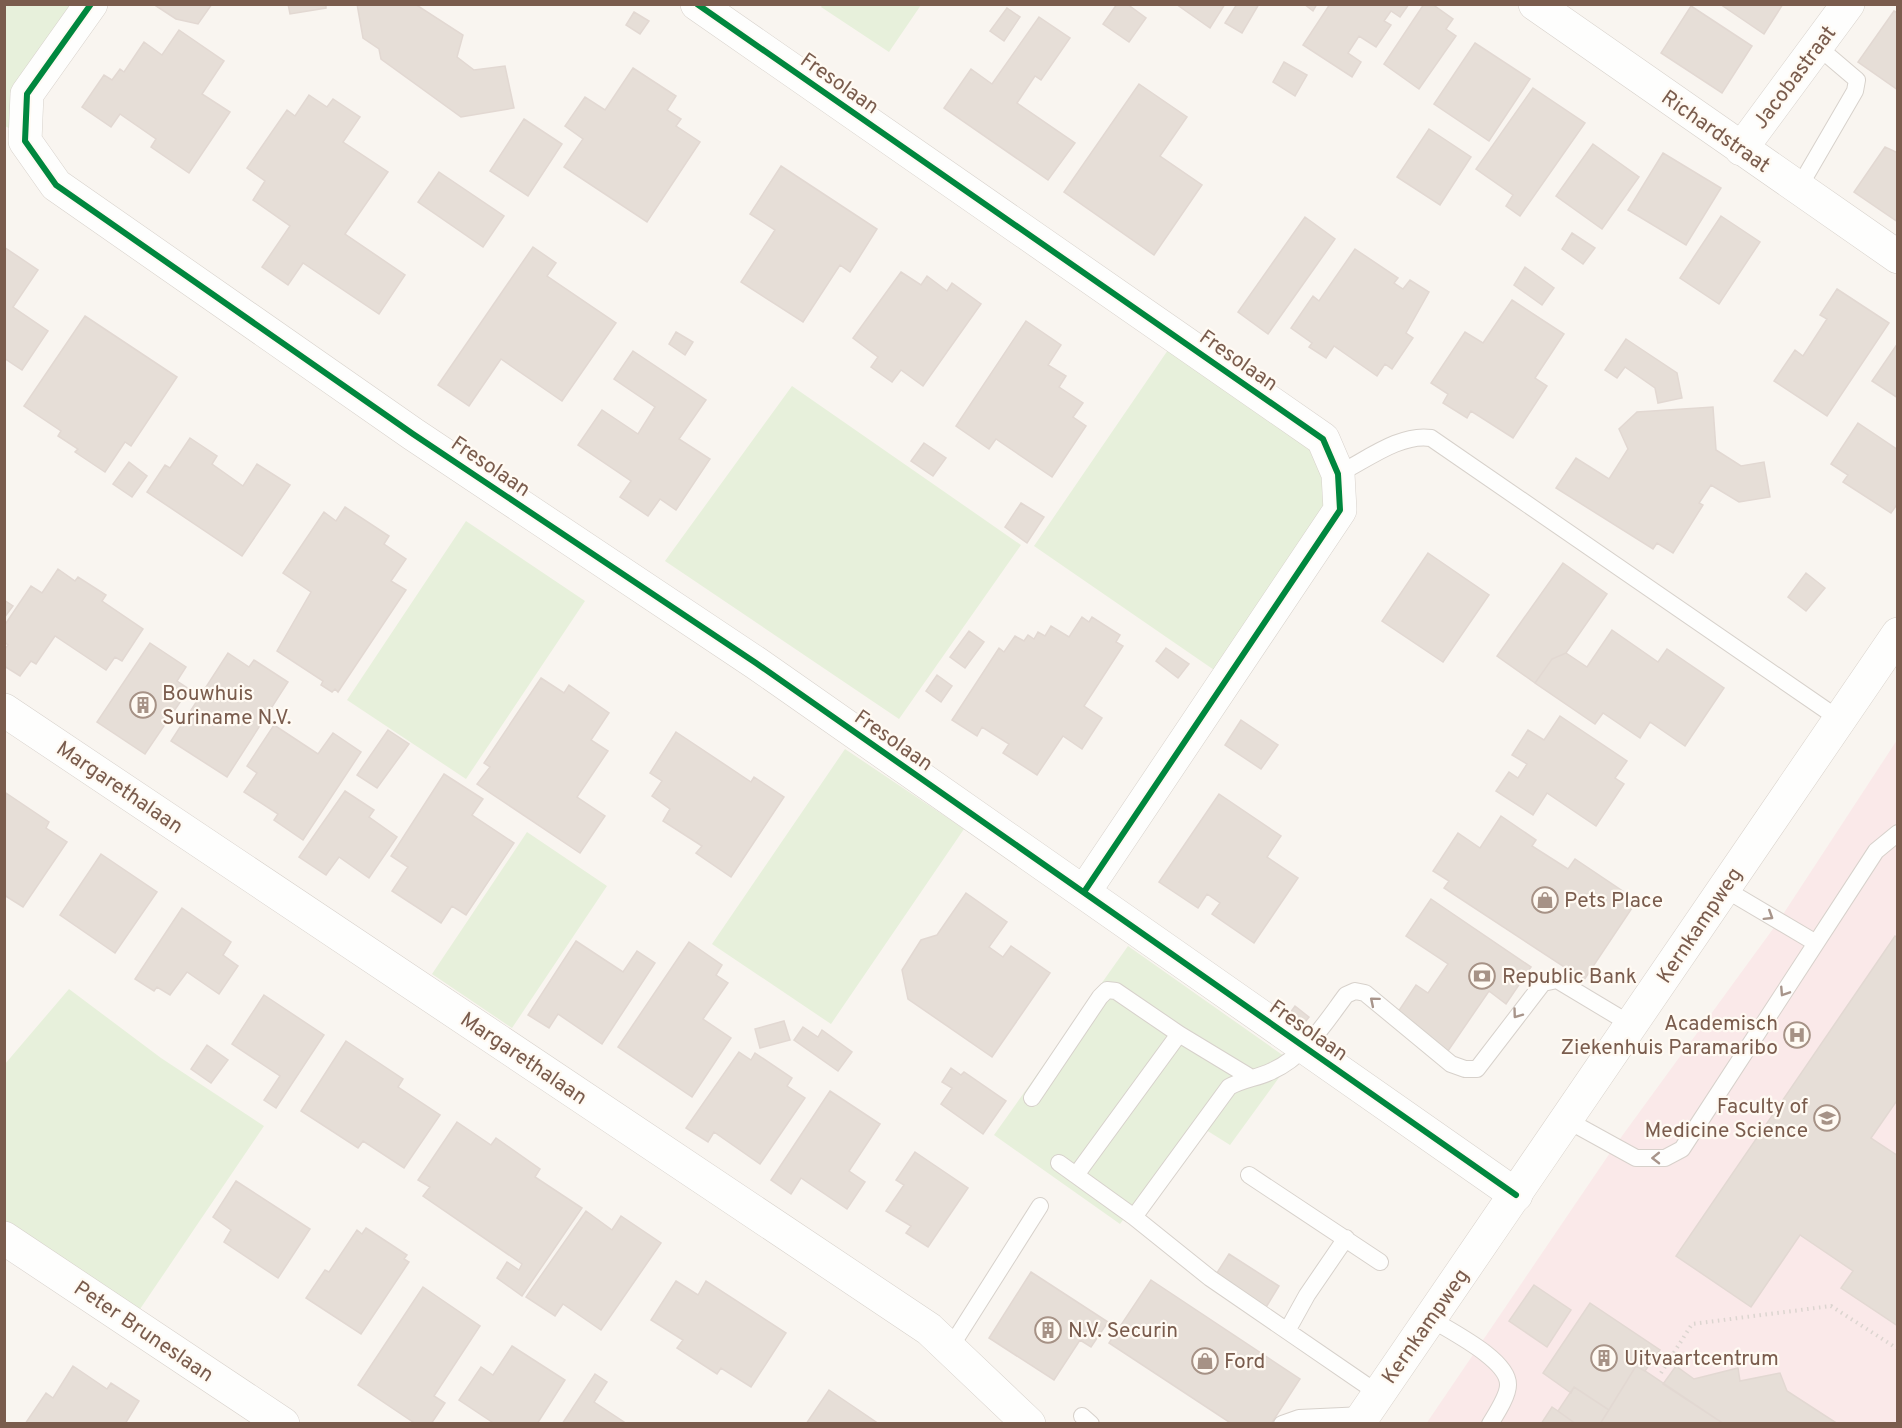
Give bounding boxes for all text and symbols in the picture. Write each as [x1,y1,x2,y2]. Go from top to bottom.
street label: Jacobastraat [1748,21,1843,135]
street label: Fresolaan [794,47,884,121]
street label: Richardstraat [1655,85,1775,180]
street label: Fresolaan [1193,324,1283,398]
street label: Fresolaan [445,431,535,504]
place label: Bouwhuis Suriname N.V. [162,681,291,732]
building icon: Bouwhuis Suriname N.V. [128,690,158,720]
street label: Fresolaan [848,704,938,778]
street label: Margarethalaan [50,736,188,841]
street label: Kernkampweg [1651,862,1749,989]
shop icon: Pets Place [1530,885,1560,915]
place label: Pets Place [1564,888,1663,915]
one-way arrow [1763,909,1773,921]
bank icon: Republic Bank [1467,961,1497,991]
place label: Republic Bank [1502,964,1637,991]
one-way arrow [1781,986,1792,997]
street label: Fresolaan [1263,994,1353,1068]
one-way arrow [1370,997,1381,1008]
street label: Margarethalaan [454,1007,592,1112]
one-way arrow [1513,1008,1524,1019]
place label: Academisch Ziekenhuis Paramaribo [1560,1011,1778,1062]
hospital icon: Academisch Ziekenhuis Paramaribo [1782,1020,1812,1050]
place label: Faculty of Medicine Science [1644,1094,1808,1145]
school or university icon: Faculty of Medicine Science [1812,1103,1842,1133]
one-way arrow [1651,1152,1660,1164]
street label: Kernkampweg [1377,1264,1476,1390]
street label: Peter Bruneslaan [68,1275,218,1389]
building icon: N.V. Securin [1033,1315,1063,1345]
place label: N.V. Securin [1068,1318,1178,1345]
building icon: Uitvaartcentrum [1589,1343,1619,1373]
shop icon: Ford [1190,1346,1220,1376]
place label: Uitvaartcentrum [1624,1346,1779,1373]
place label: Ford [1224,1349,1265,1376]

